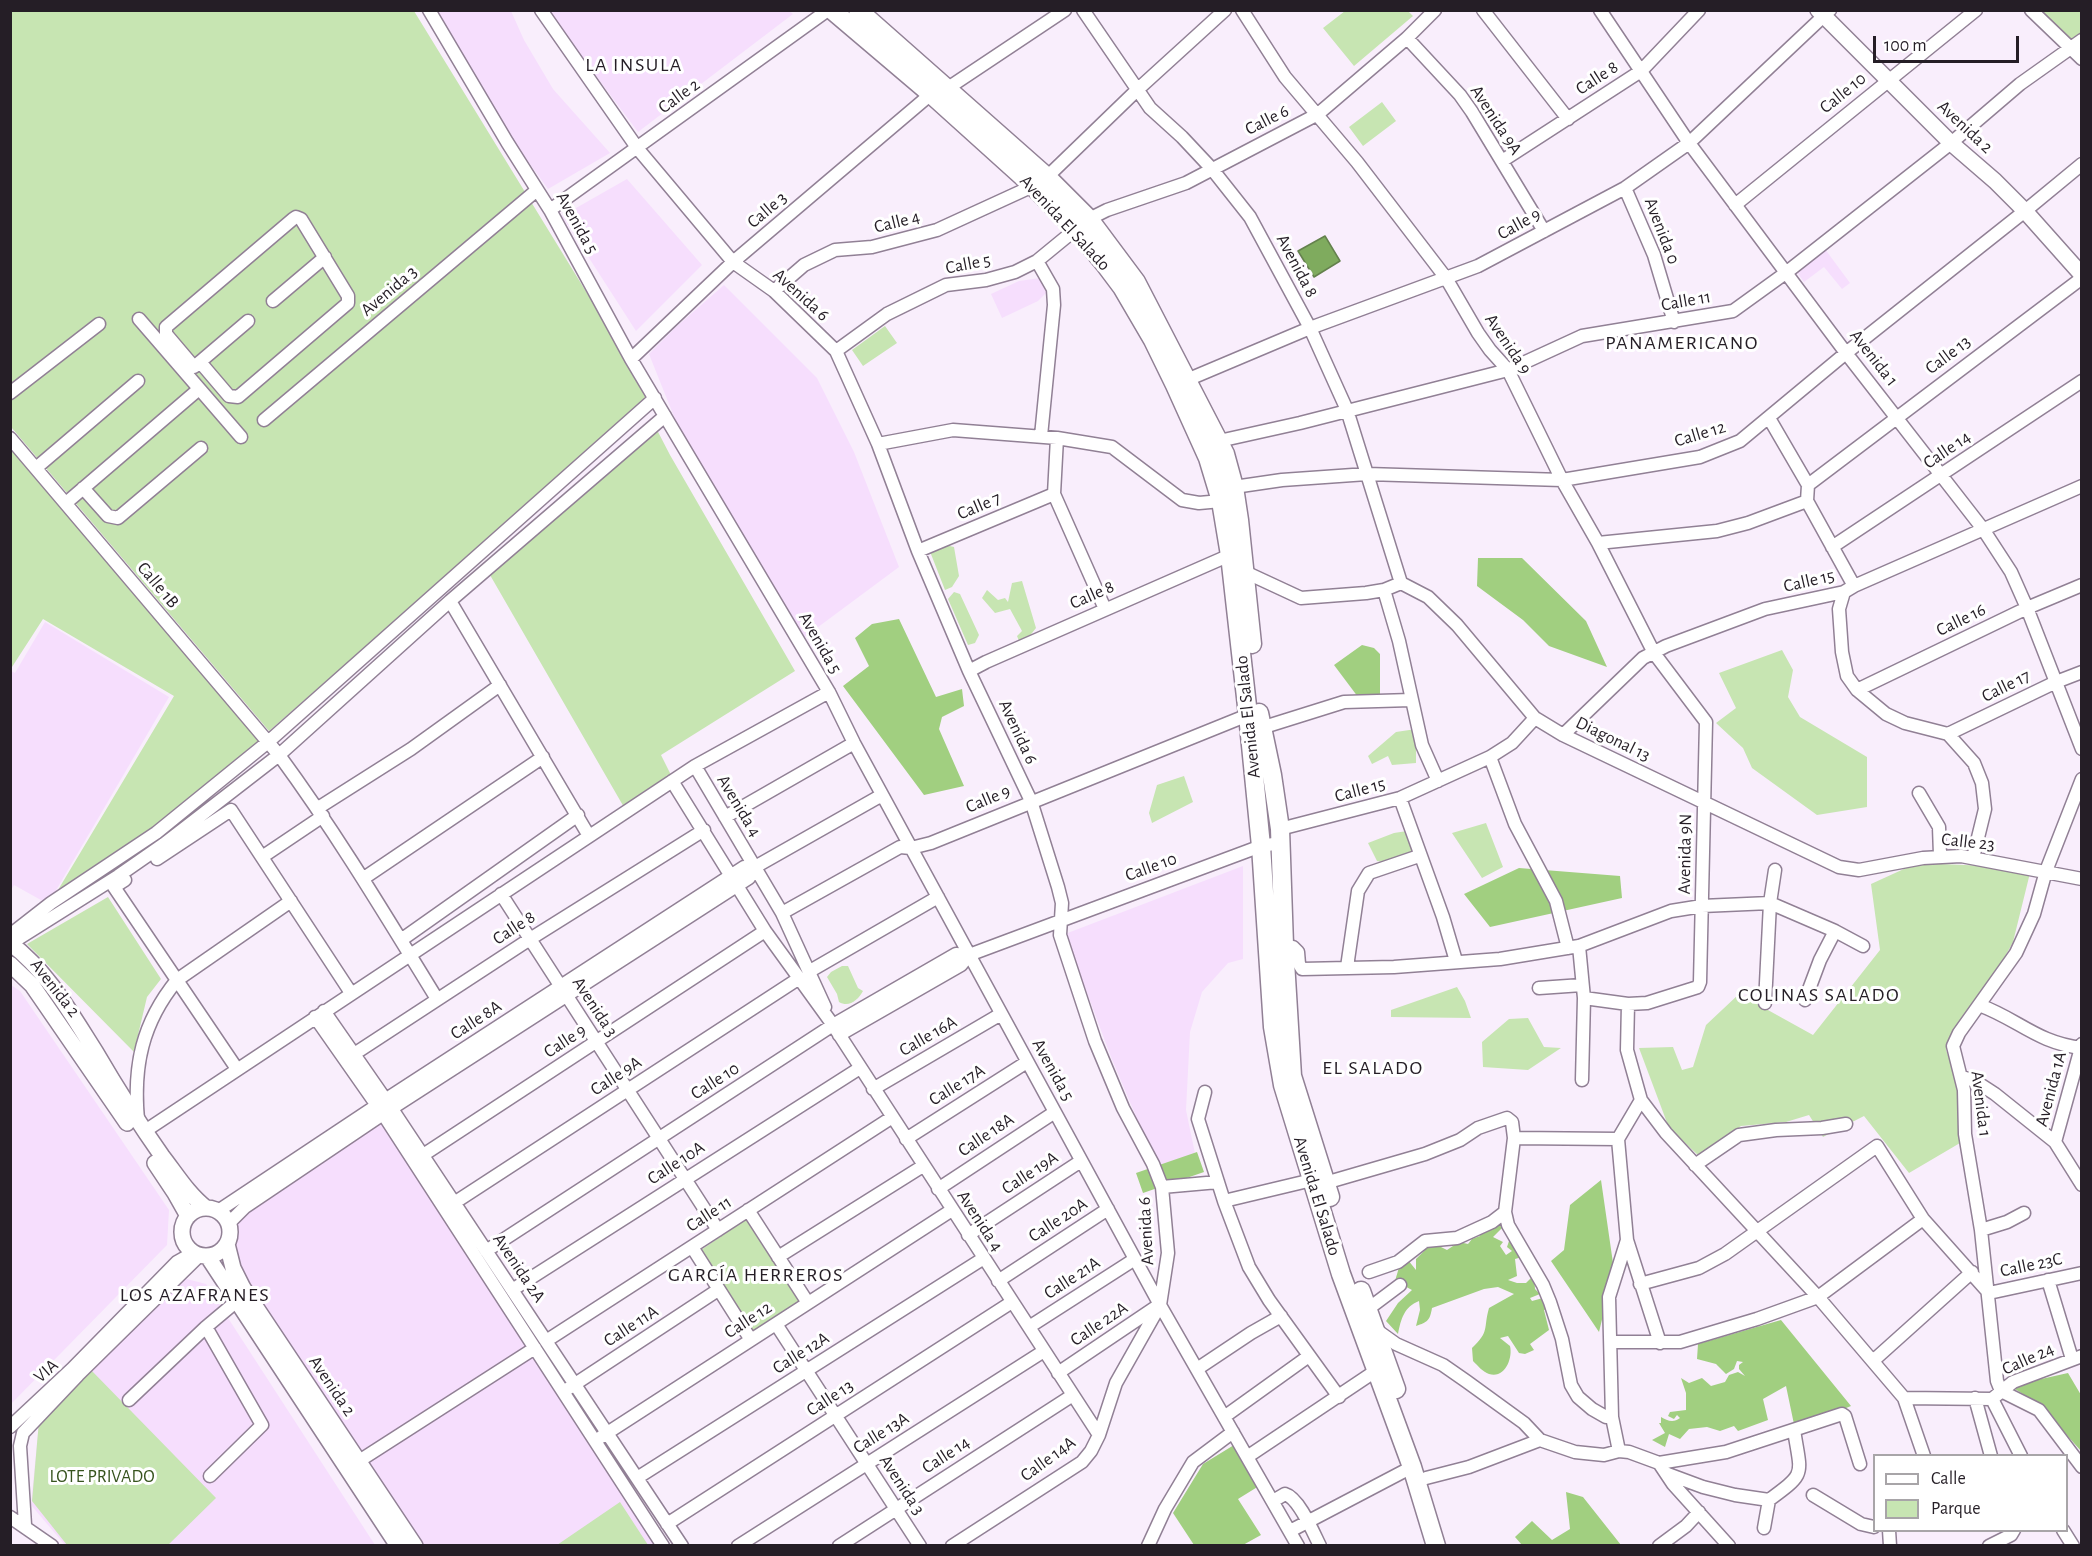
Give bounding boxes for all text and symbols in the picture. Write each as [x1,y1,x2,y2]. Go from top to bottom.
scale bar [1876,24,2022,62]
text: 100 m [1884,37,1927,55]
district label: LA INSULA [585,53,683,77]
street label: Calle 8 [1572,56,1622,100]
street label: Calle 10 [1815,68,1871,118]
street label: Calle 2 [654,74,704,118]
street label: Avenida 9A [1465,81,1527,159]
street label: Avenida 2 [1933,96,1997,158]
street label: Calle 6 [1241,100,1293,140]
street label: Avenida El Salado [1015,171,1115,275]
street label: Calle 3 [743,187,791,233]
street label: Avenida 5 [551,188,603,258]
street label: Avenida 0 [1639,195,1685,267]
street label: Calle 9 [1494,203,1544,245]
street label: Calle 4 [872,206,922,238]
street label: Avenida 8 [1271,231,1323,301]
street label: Calle 5 [944,249,992,279]
street label: Avenida 3 [356,261,422,321]
street label: Avenida 6 [768,264,834,326]
street label: Calle 11 [1659,286,1713,316]
street label: Avenida 9 [1480,310,1536,378]
street label: Avenida 1 [1845,325,1903,391]
district label: PANAMERICANO [1605,331,1759,355]
street label: Calle 13 [1921,331,1975,379]
street label: Calle 12 [1672,416,1728,452]
street label: Calle 14 [1919,426,1975,474]
street label: Calle 7 [954,487,1004,525]
street label: Calle 1B [132,557,184,613]
street label: Calle 15 [1781,565,1837,597]
street label: Calle 8 [1066,576,1118,614]
street label: Calle 16 [1933,599,1989,641]
street label: Avenida 5 [794,608,846,678]
street label: Avenida El Salado [1231,655,1265,779]
street label: Calle 17 [1978,665,2034,707]
street label: Avenida 6 [994,696,1042,768]
street label: Diagonal 13 [1572,712,1654,766]
street label: Avenida 4 [712,771,766,841]
street label: Calle 15 [1332,773,1388,807]
street label: Calle 9 [962,780,1014,818]
street label: Avenida 9N [1673,813,1697,895]
street label: Calle 23 [1940,828,1996,856]
street label: Calle 10 [1122,848,1180,886]
street label: Calle 8 [489,906,539,950]
street label: Avenida 2 [26,954,84,1022]
street label: Avenida 3 [568,973,622,1041]
district label: COLINAS SALADO [1738,983,1900,1007]
street label: Calle 8A [446,995,506,1045]
street label: Calle 16A [895,1011,961,1061]
street label: Calle 9 [540,1019,590,1063]
street label: Avenida 5 [1027,1035,1079,1105]
street label: Avenida 1A [2031,1049,2071,1129]
street label: Calle 9A [586,1052,646,1100]
district label: EL SALADO [1322,1056,1424,1080]
street label: Calle 10 [687,1057,743,1105]
street label: Calle 17A [925,1059,989,1111]
street label: Avenida 1 [1966,1070,1996,1138]
street label: Calle 18A [954,1108,1018,1162]
street label: Avenida El Salado [1289,1134,1345,1258]
street label: Calle 10A [643,1137,709,1189]
street label: Calle 19A [998,1147,1062,1199]
street label: Avenida 4 [952,1186,1008,1256]
street label: Calle 11 [682,1191,736,1237]
street label: Calle 20A [1024,1193,1092,1247]
street label: Avenida 6 [1133,1196,1159,1266]
street label: Avenida 2A [488,1229,550,1307]
street label: Calle 23C [1998,1248,2064,1282]
street label: Calle 21A [1040,1252,1104,1304]
district label: GARCÍA HERREROS [668,1263,844,1287]
district label: LOS AZAFRANES [120,1283,270,1307]
street label: Calle 12 [720,1297,776,1343]
street label: Calle 22A [1066,1297,1132,1351]
street label: Calle 11A [600,1300,662,1352]
street label: Calle 12A [769,1327,833,1379]
street label: Calle 24 [1999,1338,2057,1380]
street label: Avenida 2 [304,1352,360,1420]
street label: VIA [29,1355,63,1387]
street label: Calle 13 [803,1375,857,1421]
street label: Calle 13A [849,1407,913,1459]
street label: Calle 14 [918,1432,974,1478]
street label: Calle 14A [1016,1432,1080,1486]
street label: Avenida 3 [875,1451,929,1519]
legend [1873,1454,2068,1532]
park label: LOTE PRIVADO [49,1466,155,1488]
text: Calle [1931,1470,1966,1488]
text: Parque [1931,1500,1980,1518]

